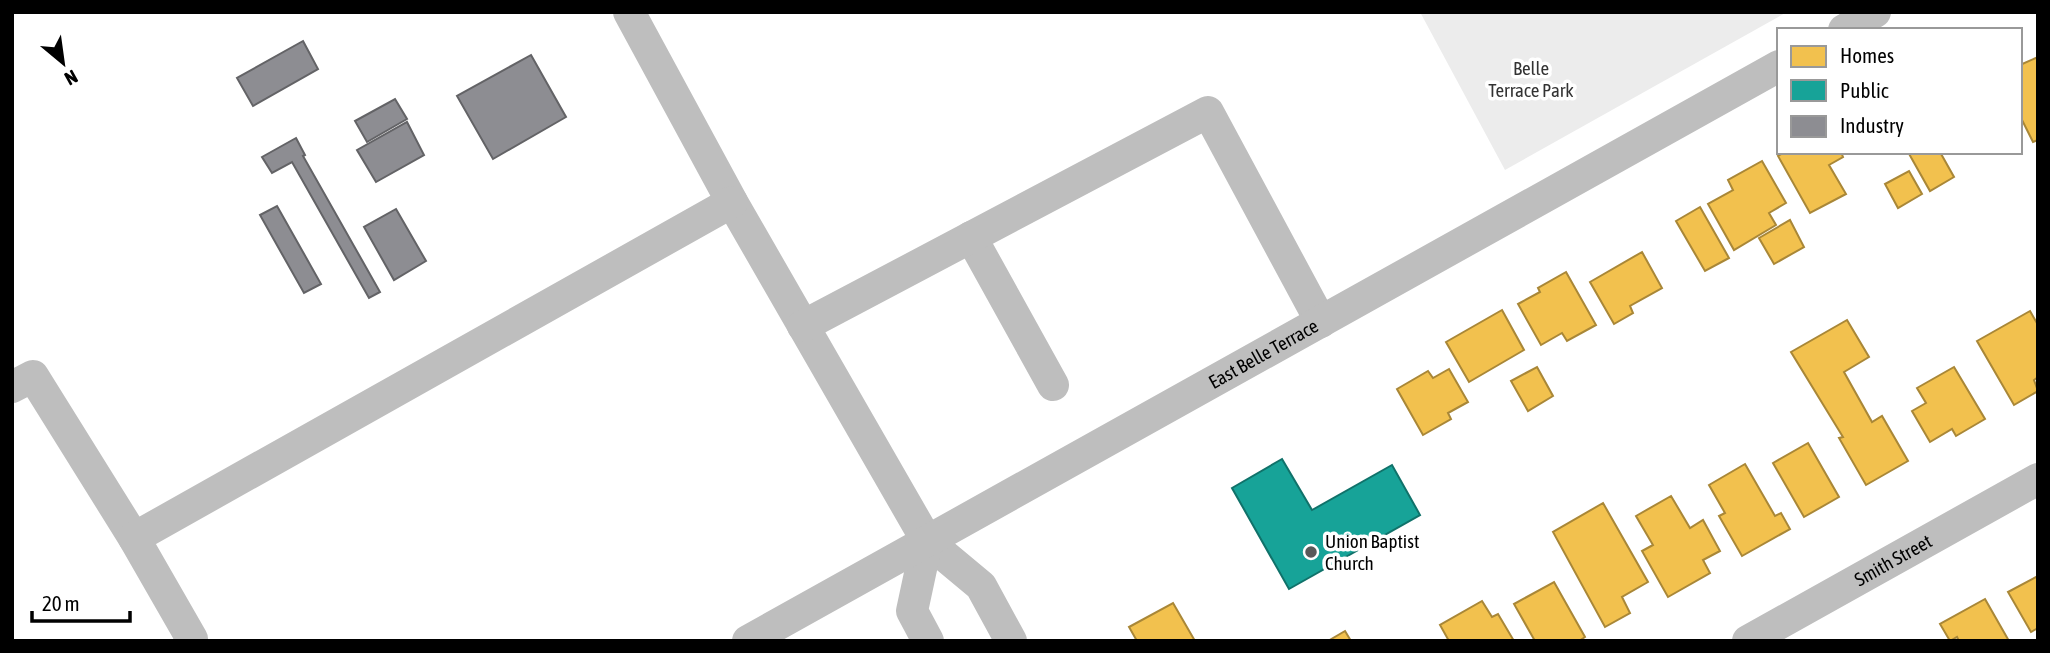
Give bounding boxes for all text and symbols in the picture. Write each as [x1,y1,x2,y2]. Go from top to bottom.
north arrow [28,28,98,98]
legend [1777,28,2022,154]
text: Homes [1840,43,1894,67]
park label: Belle Terrace Park [1488,57,1574,101]
text: N [61,66,81,90]
text: Public [1840,78,1889,102]
text: Industry [1840,113,1904,137]
street label: East Belle Terrace [1205,314,1322,393]
place label: Union Baptist Church [1325,530,1419,574]
street label: Smith Street [1850,530,1935,590]
marker: Union Baptist Church [1303,544,1319,560]
scale bar [32,580,130,624]
text: 20 m [42,591,80,615]

